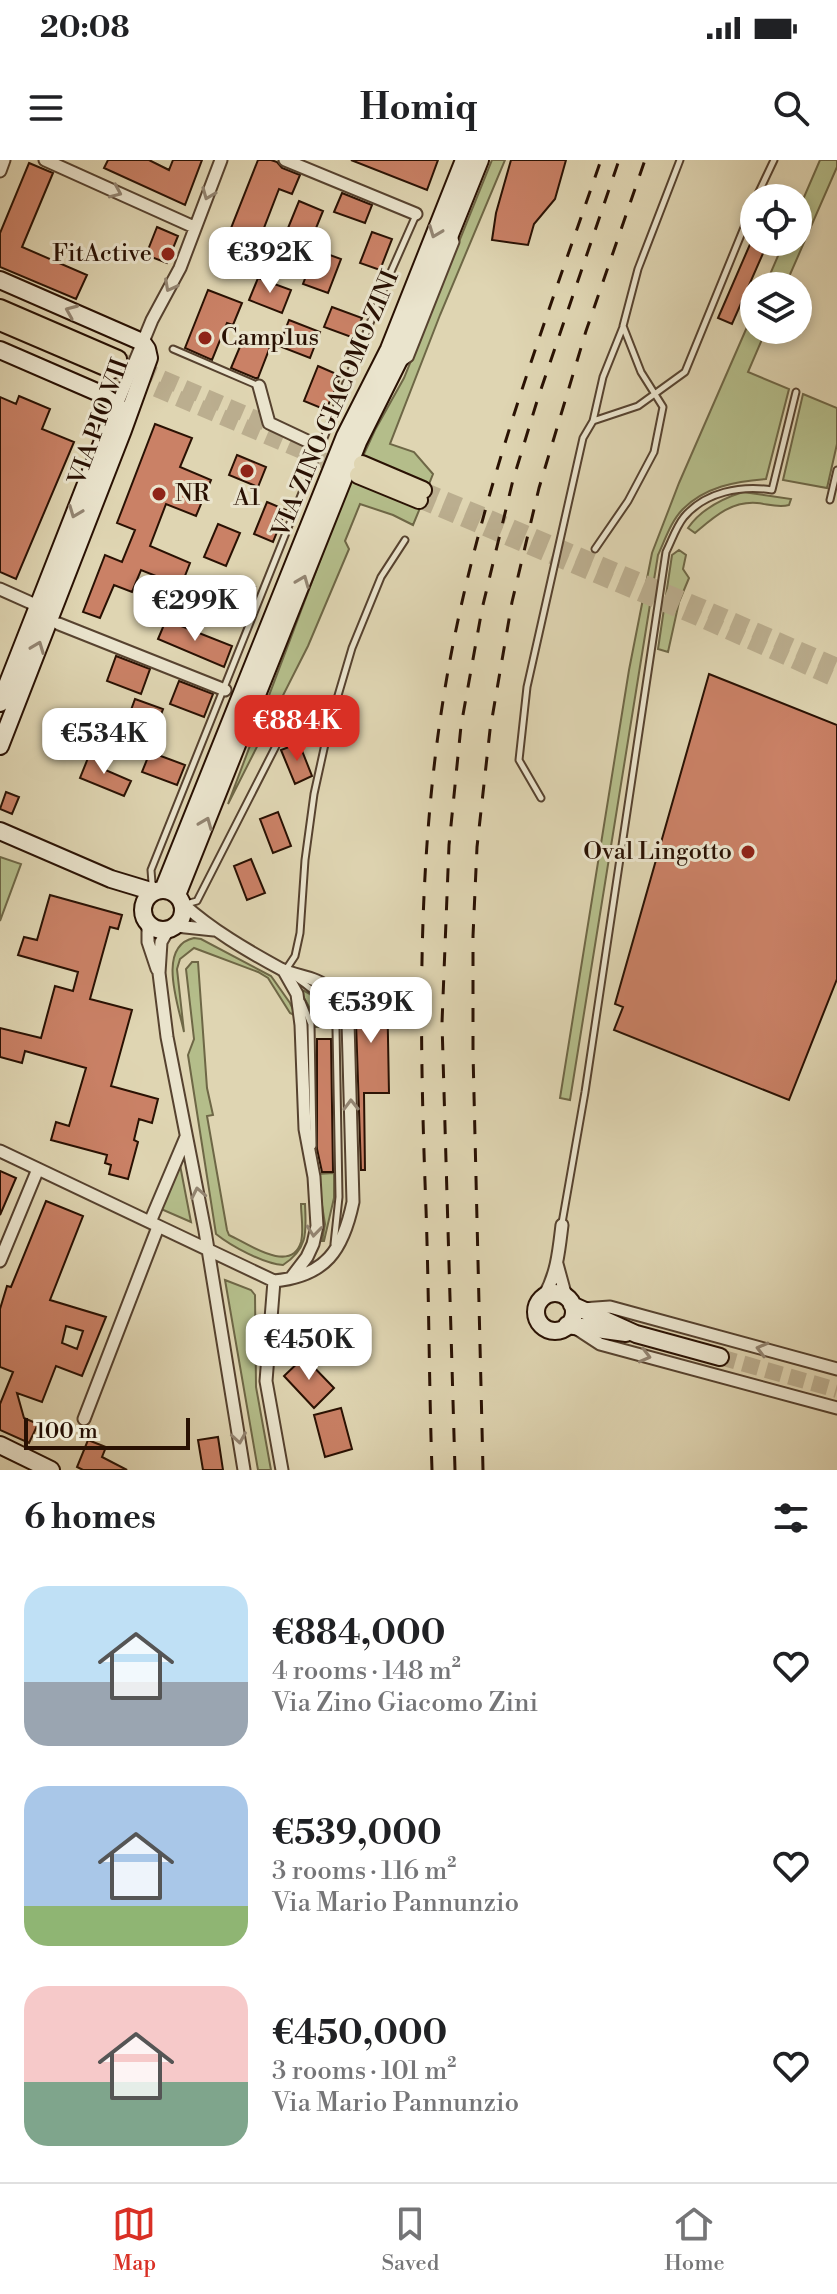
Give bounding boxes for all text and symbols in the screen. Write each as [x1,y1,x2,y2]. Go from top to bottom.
text: 20:08 [40,9,130,47]
icon: menu [24,86,68,130]
text: Homiq [360,86,477,131]
icon: search [769,86,813,130]
one-way arrow [108,182,122,198]
map controls [740,184,812,344]
button: locate [740,184,812,256]
one-way arrow [201,186,218,200]
one-way arrow [428,225,445,239]
pin: €392K [214,227,326,295]
text: €392K [227,237,313,269]
place label: FitActive [52,239,152,269]
marker: FitActive [159,245,177,263]
street label: VIA ZINO GIACOMO ZINI [266,266,406,543]
button: layers [740,272,812,344]
one-way arrow [165,277,180,292]
one-way arrow [65,305,79,321]
place label: Camp1us [221,323,319,353]
marker: Camp1us [196,329,214,347]
street label: VIA PIO VII [62,355,136,490]
marker: A1 [238,462,256,480]
place label: NR [175,479,211,509]
place label: A1 [233,483,261,513]
marker: NR [150,485,168,503]
one-way arrow [68,504,85,518]
pin: €299K [139,575,251,643]
one-way arrow [293,575,309,589]
text: €299K [151,585,239,617]
one-way arrow [29,641,45,655]
pin: €884K [241,695,353,763]
text: €884K [253,705,341,737]
pin: €534K [48,708,160,776]
text: €534K [60,718,148,750]
one-way arrow [197,817,213,831]
place label: Oval Lingotto [583,837,732,867]
marker: Oval Lingotto [739,843,757,861]
pin: €539K [315,977,427,1045]
text: €539K [328,987,414,1019]
one-way arrow [342,1098,360,1111]
one-way arrow [190,1187,207,1201]
one-way arrow [306,1225,323,1238]
pin: €450K [253,1314,365,1382]
text: €450K [264,1324,354,1356]
one-way arrow [755,1341,769,1358]
one-way arrow [637,1347,651,1364]
scale bar [24,1414,190,1450]
text: 100 m [36,1418,98,1445]
one-way arrow [230,1431,247,1445]
icon: filters [769,1496,813,1540]
text: 6 homes [24,1497,156,1539]
text: €884,000 [272,1613,445,1655]
icon: home [88,1618,184,1714]
icon: heart [769,1644,813,1688]
text: 4 rooms · 148 m² [272,1655,461,1687]
text: Via Zino Giacomo Zini [272,1687,538,1719]
text: €539,000 [272,1813,442,1855]
icon: home [88,1818,184,1914]
icon: heart [769,1844,813,1888]
text: 3 rooms · 116 m² [272,1855,456,1887]
text: Via Mario Pannunzio [272,1887,519,1919]
text: €450,000 [272,2013,447,2055]
icon: home [88,2018,184,2114]
icon: heart [769,2044,813,2088]
text: 3 rooms · 101 m² [272,2055,456,2087]
text: Via Mario Pannunzio [272,2087,519,2119]
tab: Map [112,2202,156,2277]
tab: Saved [381,2202,439,2277]
tab: Home [664,2202,725,2277]

